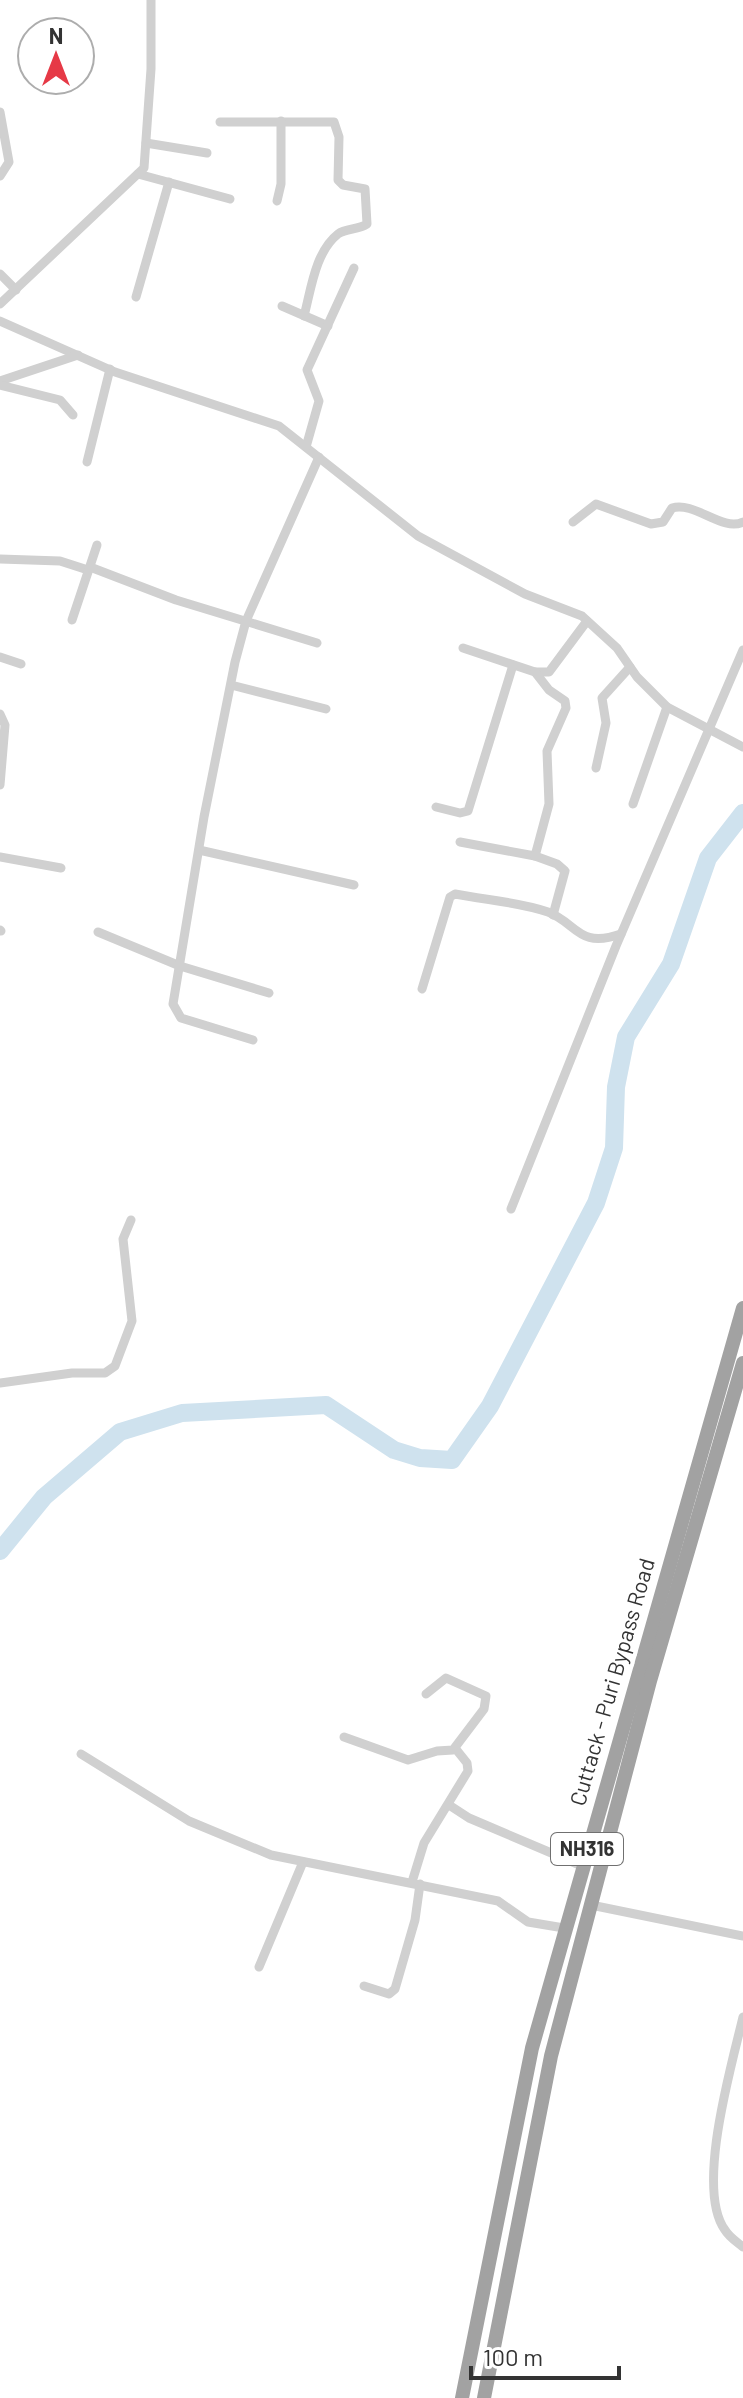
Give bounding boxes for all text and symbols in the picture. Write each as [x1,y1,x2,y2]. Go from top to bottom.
north arrow [16,16,96,96]
text: N [49,22,63,48]
street label: Cuttack - Puri Bypass Road [563,1555,659,1808]
road number: NH316 [551,1833,623,1865]
scale bar [471,2330,619,2380]
text: 100 m [483,2342,543,2371]

